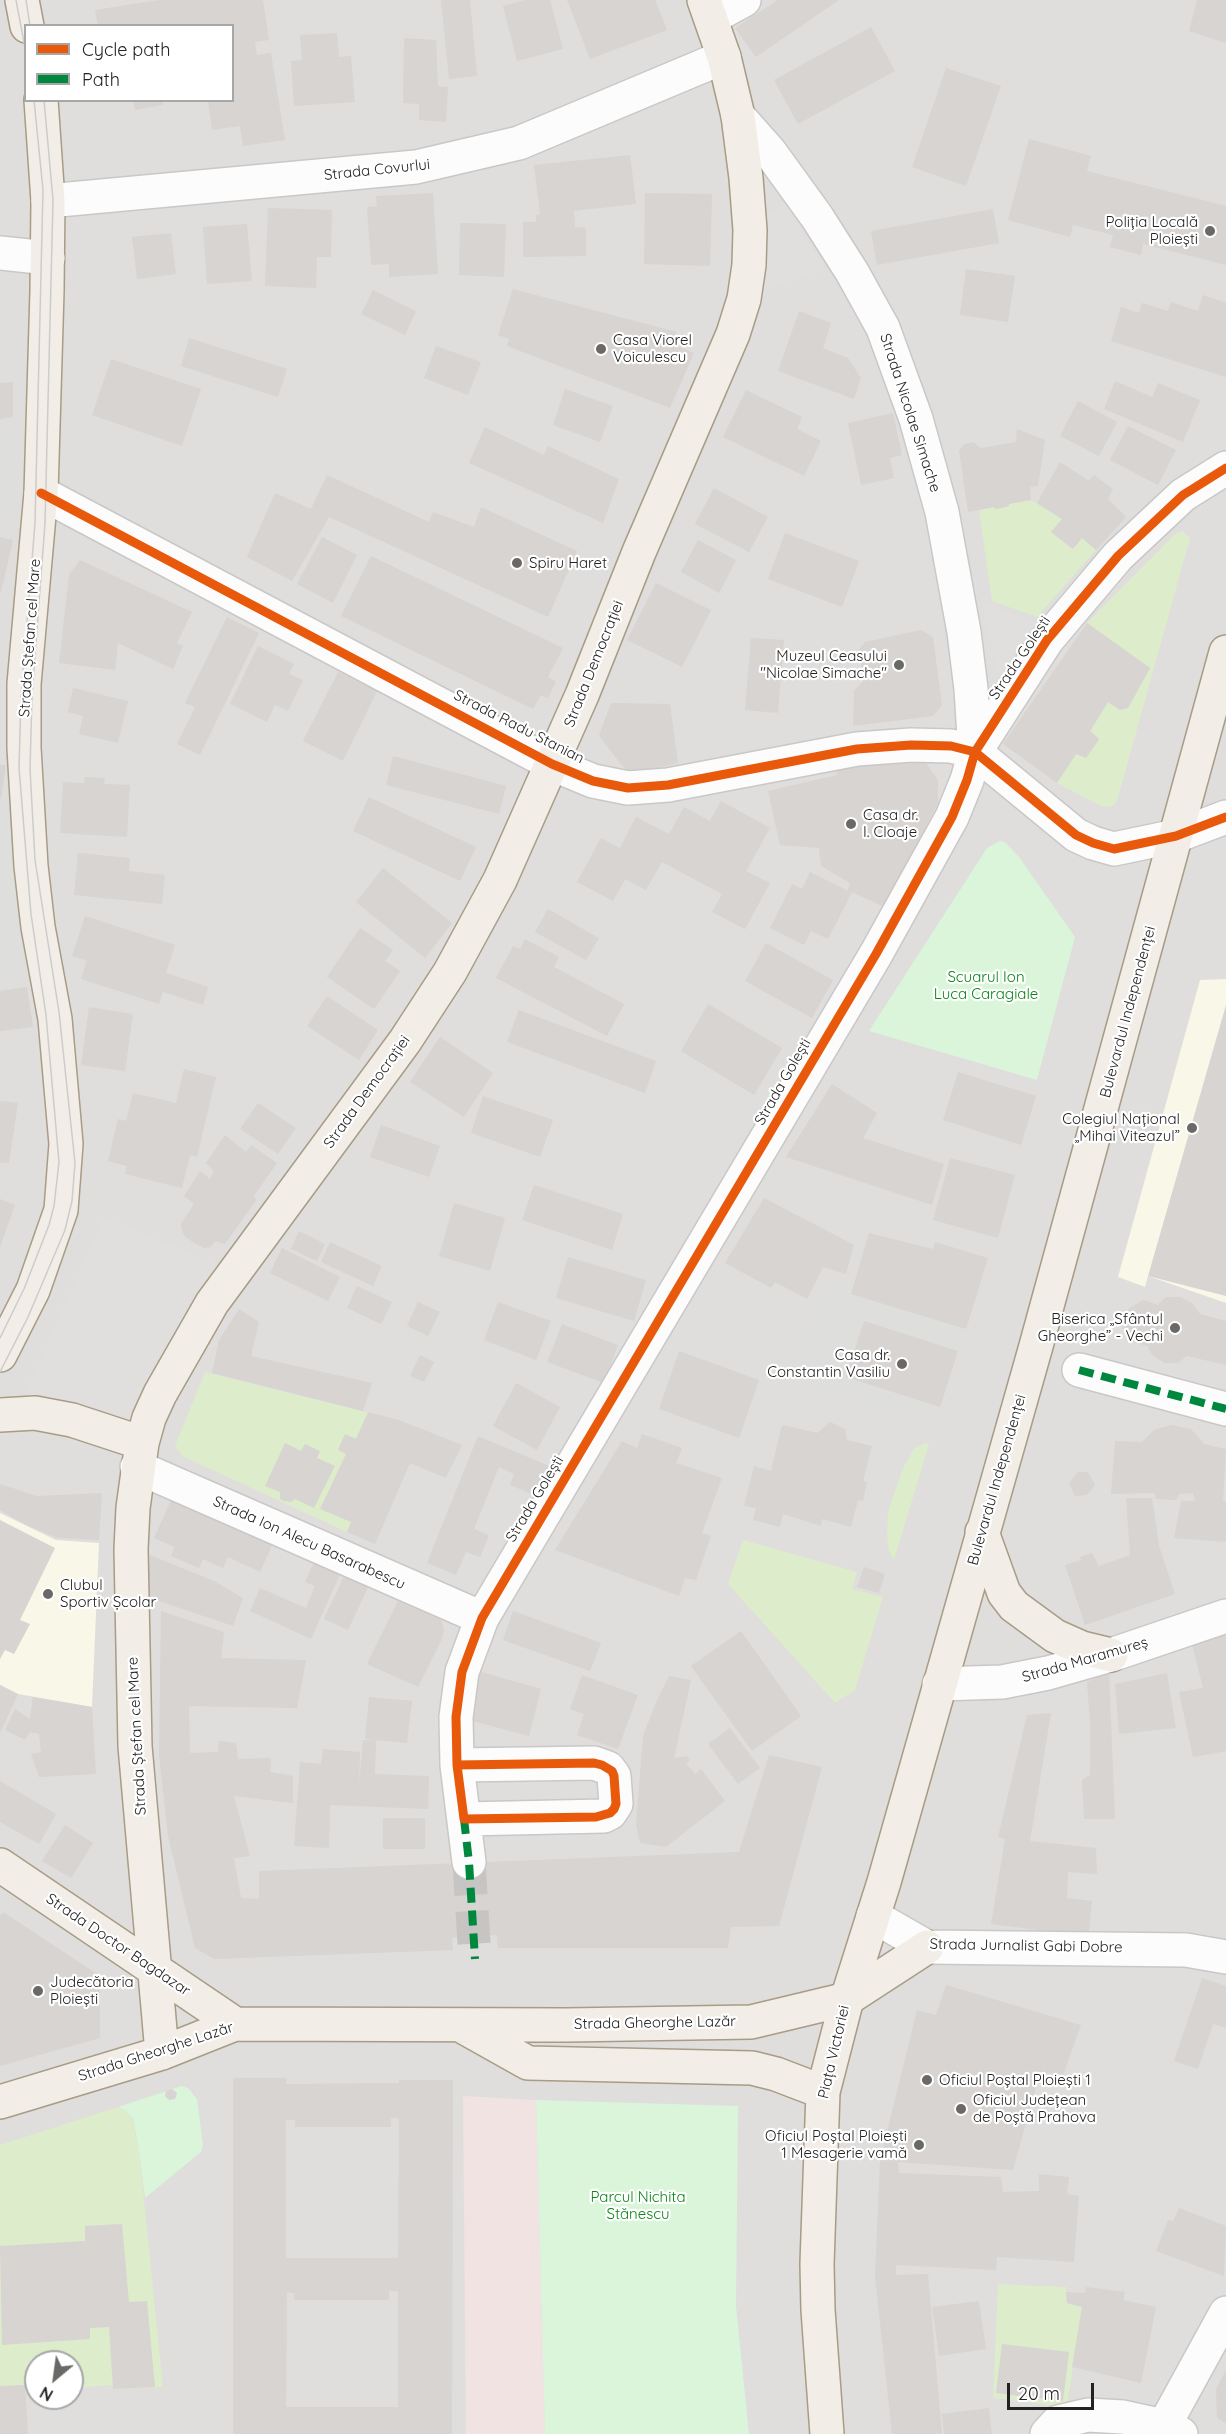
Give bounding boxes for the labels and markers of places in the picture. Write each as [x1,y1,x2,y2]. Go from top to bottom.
place label: Poliția Locală Ploiești [1106,213,1198,248]
marker: Poliția Locală Ploiești [1203,224,1217,238]
place label: Casa Viorel Voiculescu [613,331,692,366]
marker: Casa Viorel Voiculescu [594,342,608,356]
place label: Spiru Haret [529,554,607,572]
marker: Spiru Haret [510,556,524,570]
place label: Muzeul Ceasului "Nicolae Simache" [760,647,887,682]
marker: Muzeul Ceasului "Nicolae Simache" [892,658,906,672]
place label: Casa dr. I. Cloaje [863,806,918,841]
marker: Casa dr. I. Cloaje [844,817,858,831]
place label: Colegiul Național „Mihai Viteazul” [1062,1110,1180,1145]
marker: Colegiul Național „Mihai Viteazul” [1185,1121,1199,1135]
place label: Biserica „Sfântul Gheorghe” - Vechi [1038,1310,1163,1345]
marker: Biserica „Sfântul Gheorghe” - Vechi [1168,1321,1182,1335]
place label: Casa dr. Constantin Vasiliu [767,1346,890,1381]
marker: Casa dr. Constantin Vasiliu [895,1357,909,1371]
place label: Clubul Sportiv Școlar [60,1576,156,1611]
marker: Clubul Sportiv Școlar [41,1587,55,1601]
place label: Judecătoria Ploiești [50,1973,134,2008]
marker: Judecătoria Ploiești [31,1984,45,1998]
place label: Oficiul Poștal Ploiești 1 [939,2071,1091,2089]
marker: Oficiul Poștal Ploiești 1 [920,2073,934,2087]
place label: Oficiul Județean de Poștă Prahova [973,2091,1096,2126]
marker: Oficiul Județean de Poștă Prahova [954,2102,968,2116]
place label: Oficiul Poștal Ploiești 1 Mesagerie vamă [765,2127,907,2162]
marker: Oficiul Poștal Ploiești 1 Mesagerie vamă [912,2138,926,2152]

